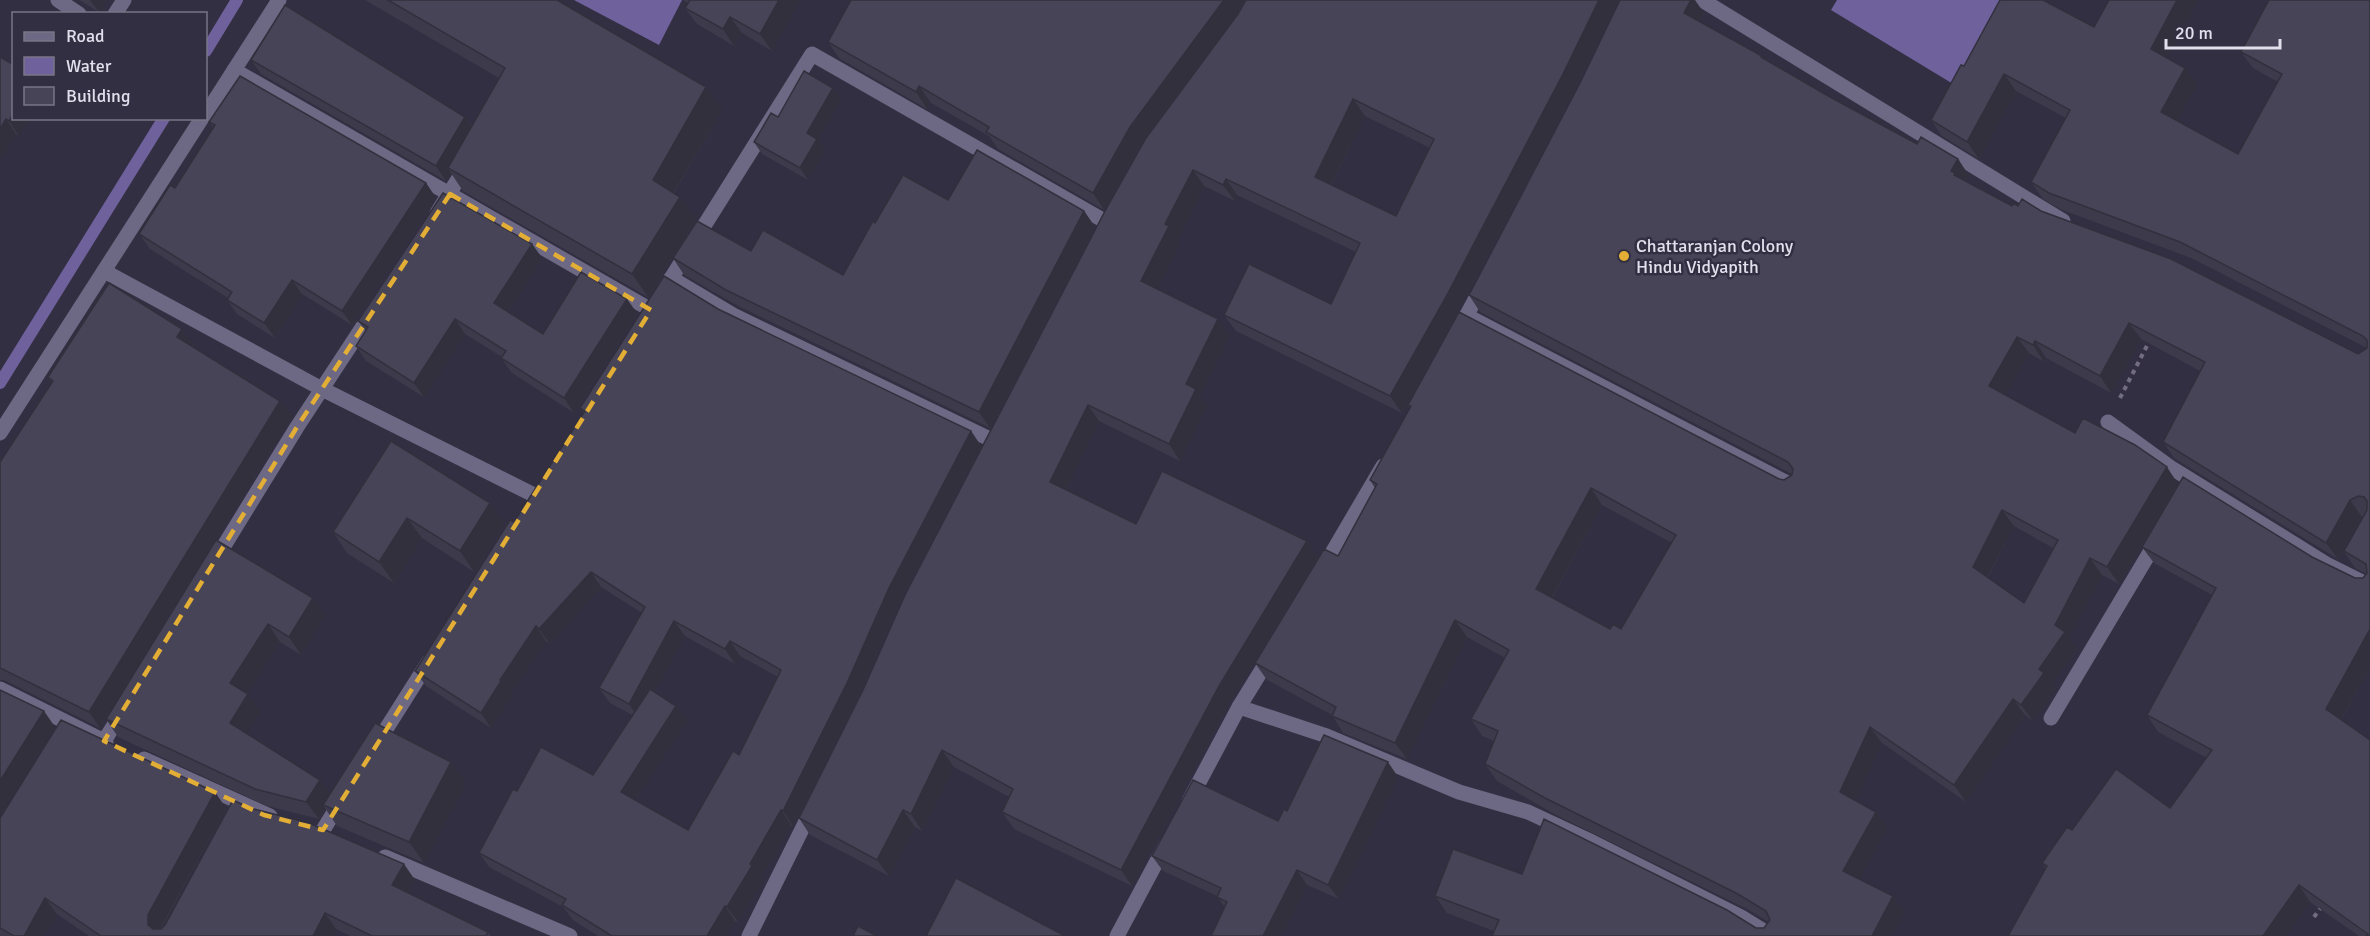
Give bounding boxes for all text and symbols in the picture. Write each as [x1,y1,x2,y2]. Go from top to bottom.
legend [12,12,207,120]
scale bar [2166,12,2280,50]
text: 20 m [2175,22,2213,44]
text: Road [66,25,105,47]
text: Water [66,55,112,77]
text: Building [66,85,130,107]
place label: Chattaranjan Colony Hindu Vidyapith [1636,235,1794,278]
marker: Chattaranjan Colony Hindu Vidyapith [1617,249,1631,263]

